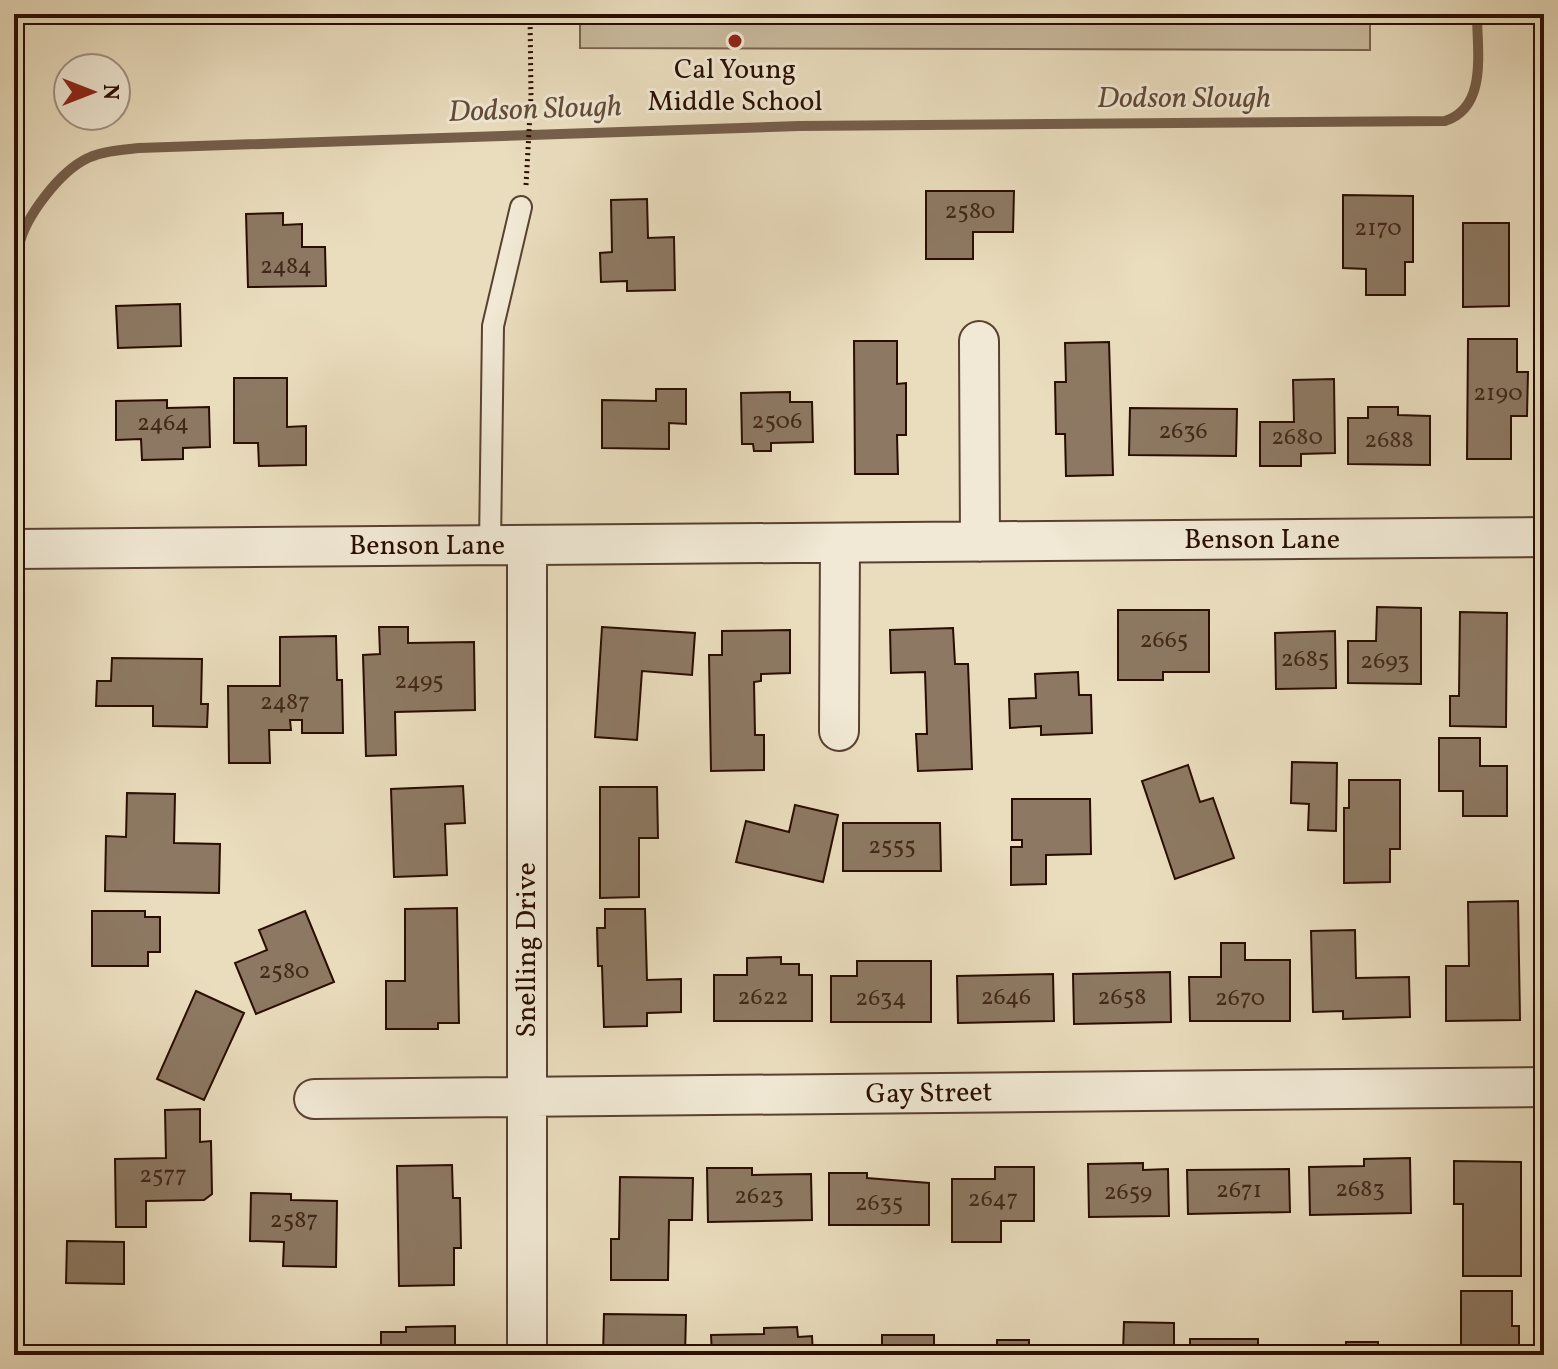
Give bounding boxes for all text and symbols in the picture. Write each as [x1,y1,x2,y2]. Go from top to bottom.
marker: Cal Young Middle School [726,32,744,50]
place label: Cal Young Middle School [647,51,823,122]
north arrow [52,52,132,132]
water label: Dodson Slough [1097,78,1271,120]
text: N [94,84,125,100]
water label: Dodson Slough [447,86,623,134]
house number: 2580 [944,195,996,229]
house number: 2170 [1354,212,1402,246]
house number: 2484 [260,250,312,284]
house number: 2190 [1473,377,1523,411]
house number: 2506 [752,405,802,439]
house number: 2464 [137,407,189,441]
house number: 2636 [1158,415,1208,449]
house number: 2680 [1271,421,1323,455]
house number: 2688 [1364,424,1414,458]
street label: Benson Lane [1184,521,1340,560]
street label: Benson Lane [349,527,505,566]
house number: 2665 [1140,624,1188,658]
house number: 2685 [1281,643,1329,677]
house number: 2693 [1360,645,1410,679]
house number: 2495 [394,665,444,699]
house number: 2487 [260,686,310,720]
house number: 2555 [868,830,916,864]
street label: Snelling Drive [508,862,547,1038]
house number: 2580 [258,955,310,989]
house number: 2622 [738,981,788,1015]
house number: 2646 [981,981,1031,1015]
house number: 2658 [1098,981,1146,1015]
house number: 2634 [855,982,907,1016]
house number: 2670 [1215,982,1265,1016]
street label: Gay Street [865,1073,993,1115]
house number: 2577 [139,1159,187,1193]
house number: 2683 [1335,1173,1385,1207]
house number: 2671 [1216,1174,1262,1208]
house number: 2659 [1104,1176,1152,1210]
house number: 2623 [734,1180,784,1214]
house number: 2647 [968,1183,1018,1217]
house number: 2635 [855,1187,903,1221]
house number: 2587 [270,1204,318,1238]

